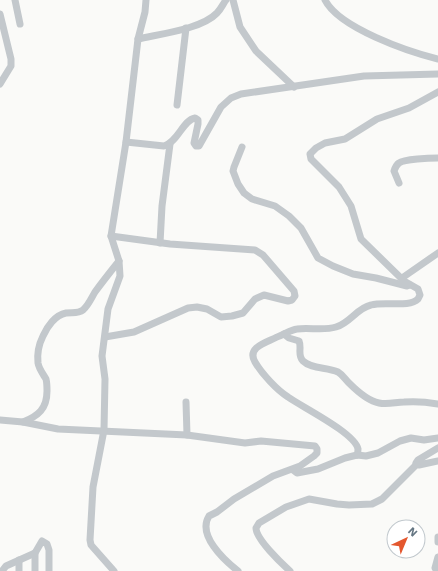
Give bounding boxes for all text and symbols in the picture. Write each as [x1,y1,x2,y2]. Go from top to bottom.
north arrow [386,519,426,559]
text: N [405,525,420,540]

